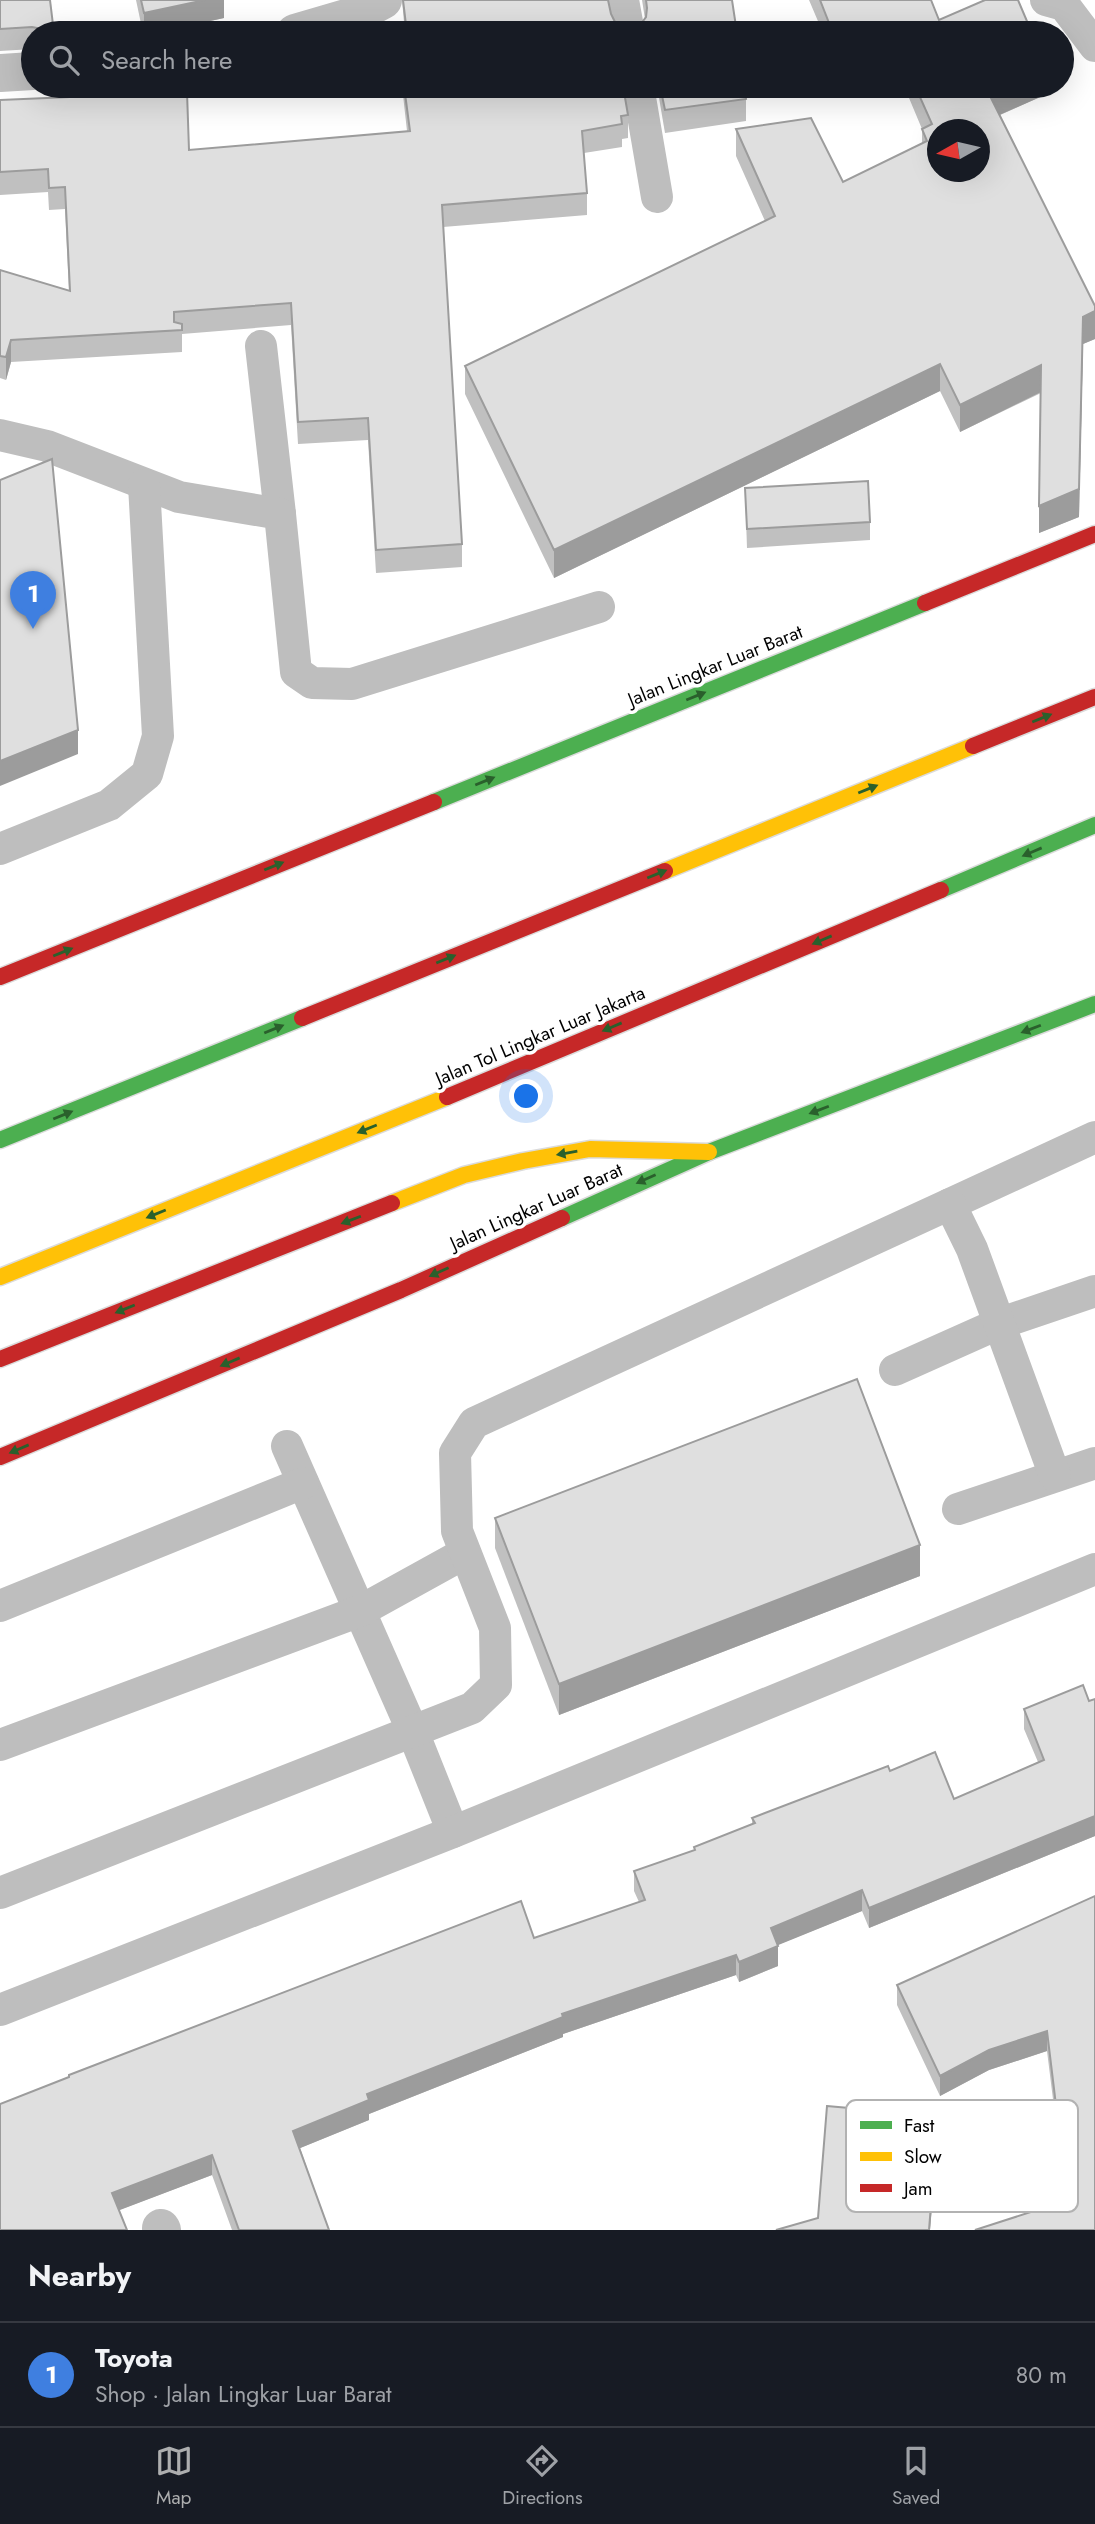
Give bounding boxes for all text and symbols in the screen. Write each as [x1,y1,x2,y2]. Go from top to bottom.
search box [21,21,1074,98]
icon: search [45,41,83,79]
text: Search here [101,41,233,79]
north arrow [927,119,990,182]
pin: 1 [10,571,56,629]
street label: Jalan Lingkar Luar Barat [621,618,807,714]
one-way arrow [686,690,707,701]
one-way arrow [1032,712,1053,723]
one-way arrow [475,775,495,787]
one-way arrow [857,783,878,794]
one-way arrow [1021,846,1042,857]
one-way arrow [264,861,285,872]
one-way arrow [646,868,667,879]
one-way arrow [811,934,832,945]
one-way arrow [53,946,74,957]
one-way arrow [435,954,456,965]
street label: Jalan Tol Lingkar Luar Jakarta [429,979,649,1093]
one-way arrow [602,1022,623,1033]
one-way arrow [264,1023,285,1034]
one-way arrow [1021,1023,1042,1034]
your location [509,1079,543,1113]
one-way arrow [808,1104,829,1115]
one-way arrow [53,1109,74,1120]
one-way arrow [356,1124,377,1135]
one-way arrow [556,1148,578,1159]
street label: Jalan Lingkar Luar Barat [443,1156,627,1258]
one-way arrow [636,1174,657,1185]
one-way arrow [145,1209,166,1220]
one-way arrow [340,1214,361,1225]
one-way arrow [429,1267,449,1278]
one-way arrow [114,1303,135,1314]
one-way arrow [219,1356,240,1367]
one-way arrow [9,1444,30,1455]
legend [846,2100,1078,2212]
text: Fast [904,2112,935,2139]
text: Slow [904,2143,942,2170]
text: Jam [901,2175,933,2202]
text: Nearby [28,2254,131,2297]
text: Toyota [95,2339,173,2377]
text: 1 [45,2358,57,2392]
text: 80 m [1016,2358,1067,2392]
text: Shop · Jalan Lingkar Luar Barat [95,2377,392,2411]
tab: Map [155,2442,193,2511]
tab: Directions [502,2442,583,2511]
tab: Saved [892,2442,940,2511]

